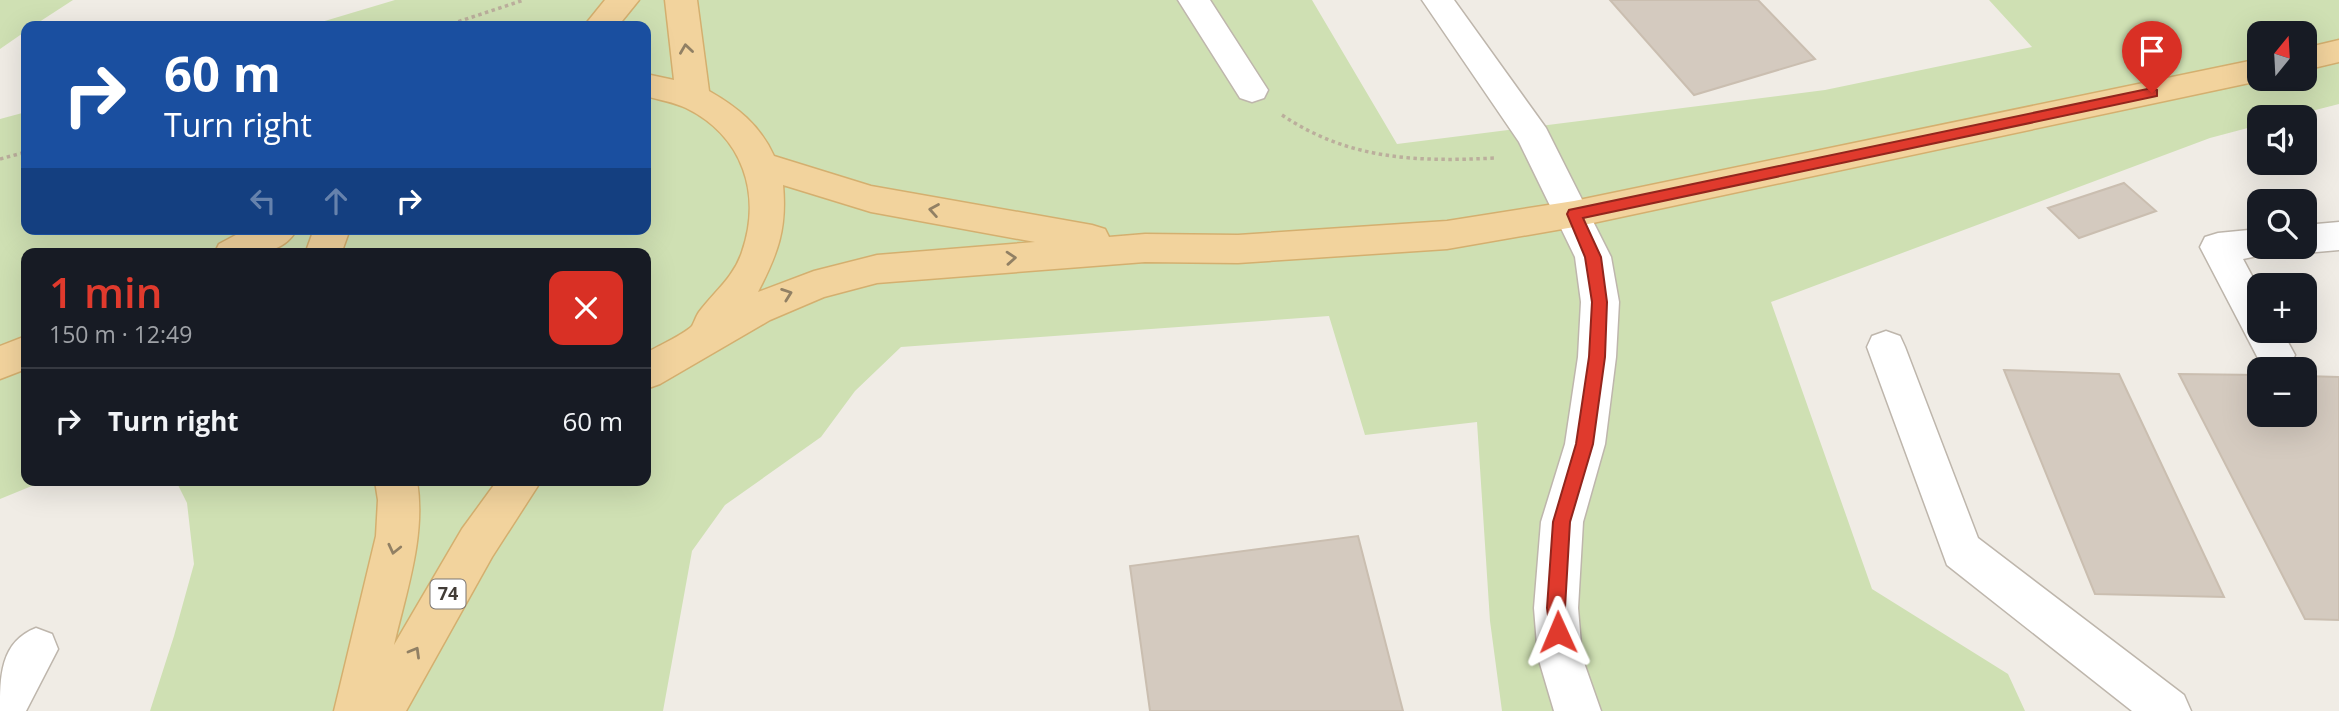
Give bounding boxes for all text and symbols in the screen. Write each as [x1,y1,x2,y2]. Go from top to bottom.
pin [2122,21,2182,93]
north arrow [2247,21,2317,91]
map controls [2247,21,2317,427]
icon: arrive [2133,32,2171,70]
text: 60 m [164,40,281,106]
one-way arrow [679,43,694,55]
icon: right [49,49,140,140]
text: Turn right [164,103,312,146]
button: sound [2247,105,2317,175]
icon: left [244,182,282,220]
icon: ahead [317,182,355,220]
icon: right [390,182,428,220]
button: search [2247,189,2317,259]
one-way arrow [928,203,939,218]
one-way arrow [1005,251,1016,266]
text: 1 min [49,263,162,320]
button: close [549,271,623,345]
button: + [2247,273,2317,343]
one-way arrow [781,288,793,302]
text: 150 m · 12:49 [49,318,192,350]
button: − [2247,357,2317,427]
icon: right [49,402,87,440]
text: Turn right [108,403,239,439]
text: 60 m [562,403,623,439]
one-way arrow [388,543,402,555]
road number: 74 [430,580,466,608]
position arrow [1521,595,1595,669]
one-way arrow [407,646,420,659]

